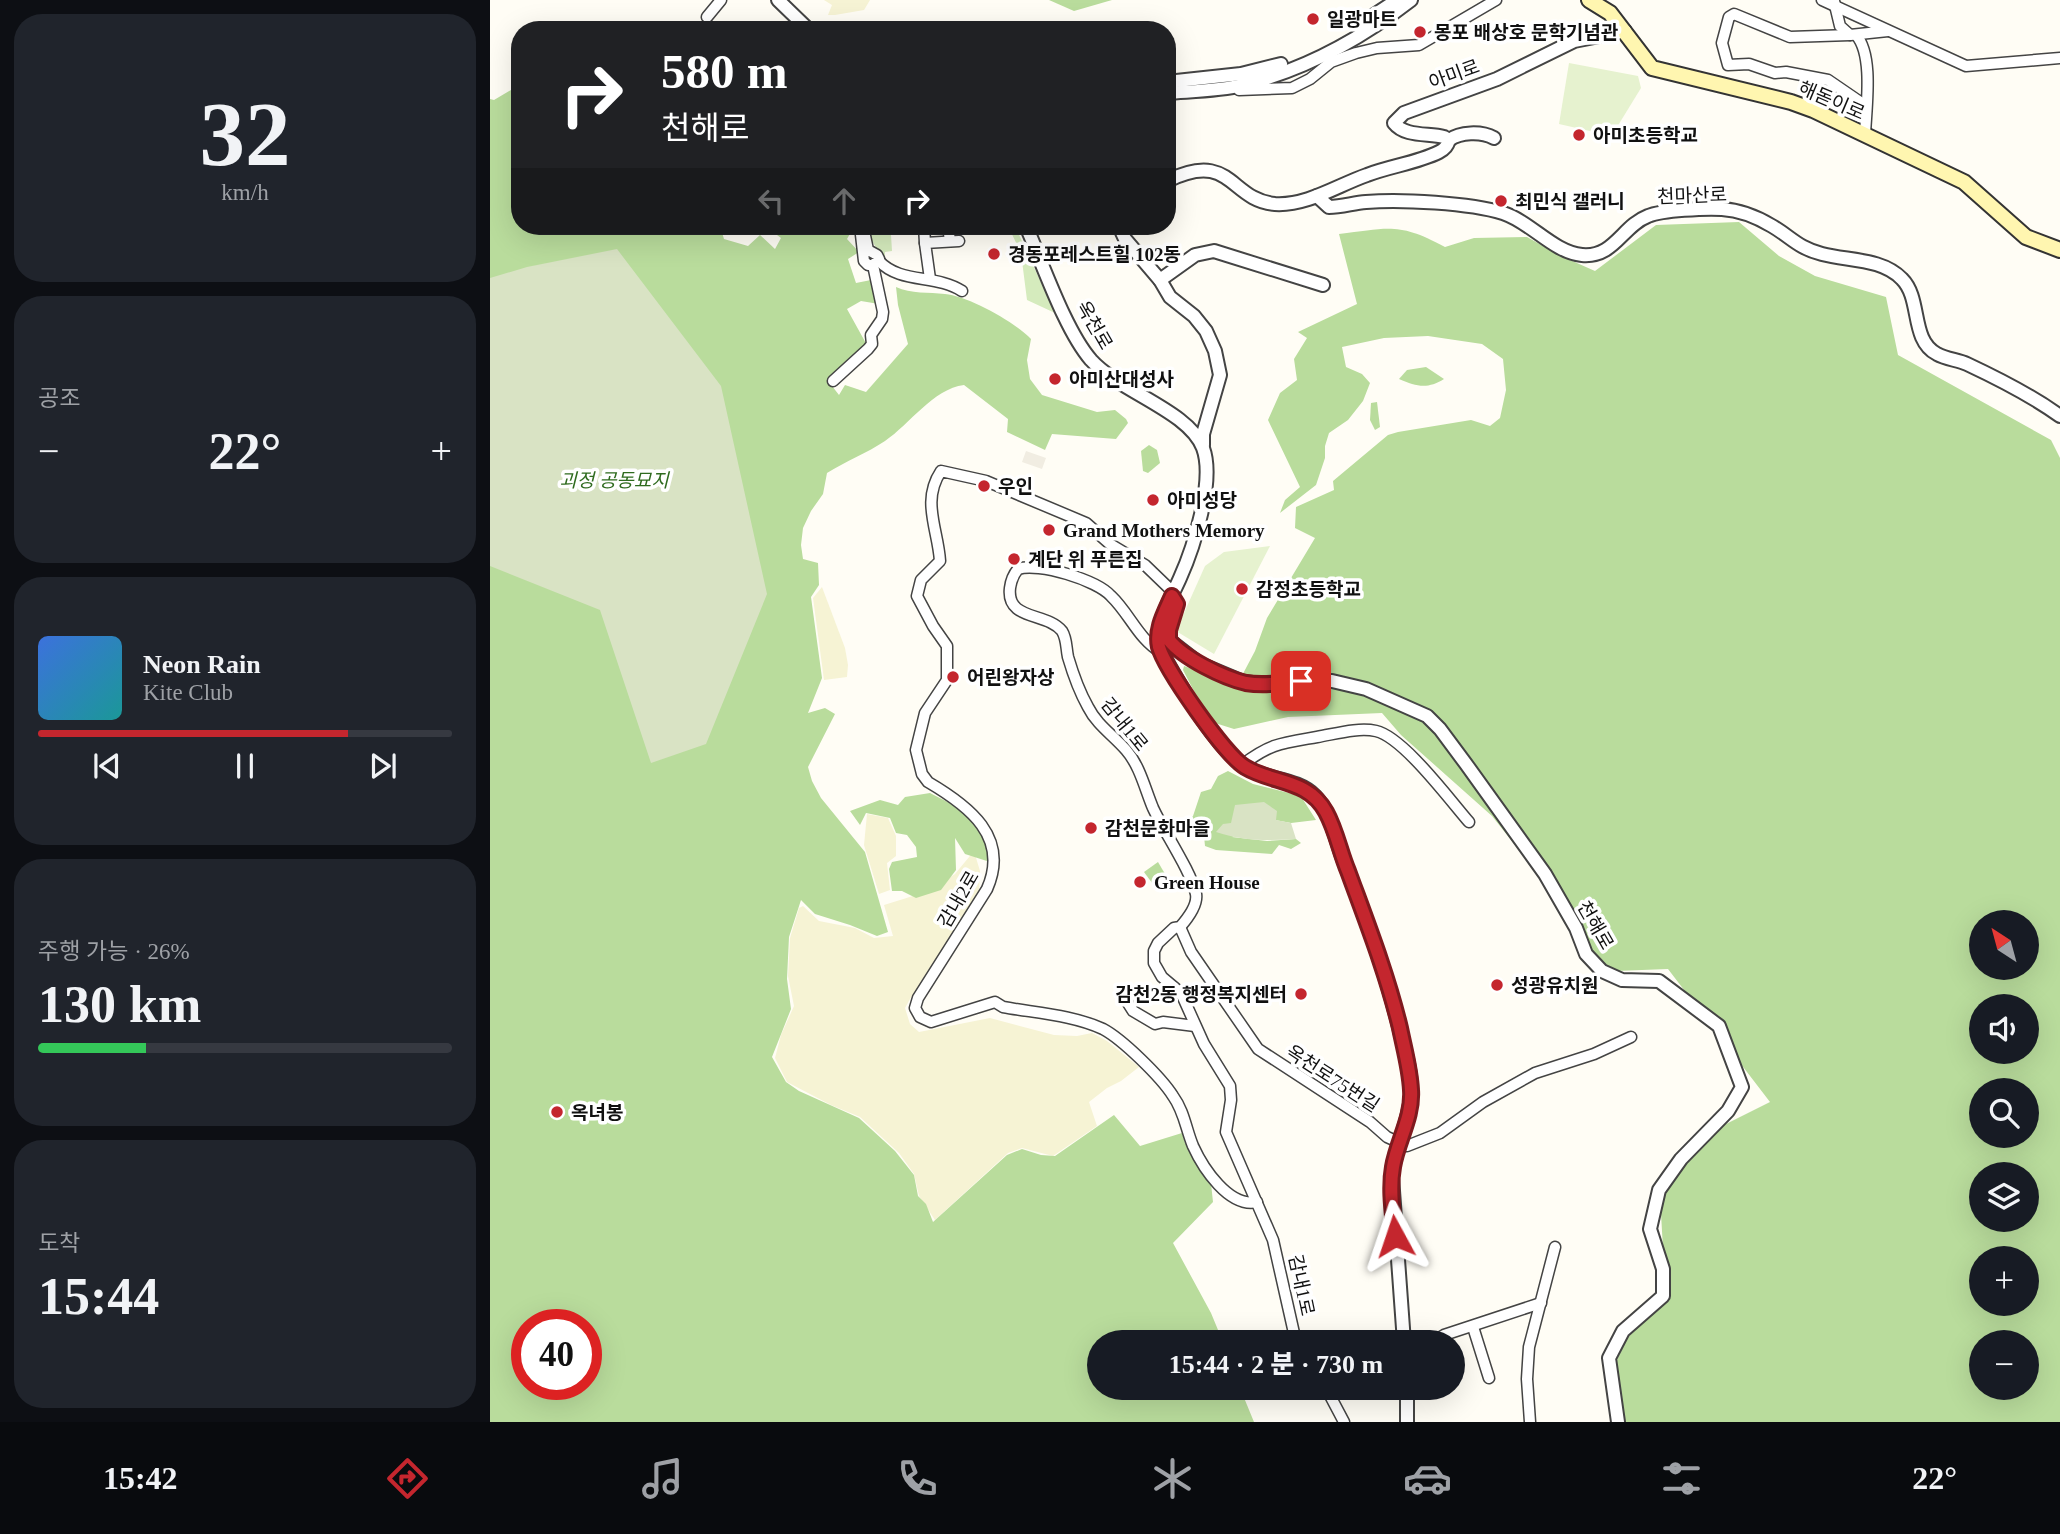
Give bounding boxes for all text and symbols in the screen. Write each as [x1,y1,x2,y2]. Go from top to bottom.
place label: 일광마트 [1327,9,1397,30]
marker: 일광마트 [1305,11,1321,27]
place label: 몽포 배상호 문학기념관 [1434,22,1619,43]
marker: 몽포 배상호 문학기념관 [1412,24,1428,40]
text: 580 m [661,44,788,99]
icon: right [546,49,637,140]
street label: 아미로 [1426,56,1482,93]
street label: 해돋이로 [1796,77,1868,124]
text: 32 [200,84,291,185]
text: 천해로 [661,110,749,146]
place label: 아미초등학교 [1593,125,1698,146]
marker: 아미초등학교 [1571,127,1587,143]
text: km/h [221,180,269,205]
icon: left [752,182,790,220]
icon: ahead [825,182,863,220]
icon: right [898,182,936,220]
street label: 천마산로 [1657,184,1727,207]
place label: 최민식 갤러니 [1515,191,1625,212]
marker: 최민식 갤러니 [1493,193,1509,209]
place label: 경동포레스트힐 102동 [1008,244,1181,265]
marker: 경동포레스트힐 102동 [986,246,1002,262]
street label: 옥천로 [1072,297,1117,353]
place label: 아미산대성사 [1069,369,1174,390]
marker: 아미산대성사 [1047,371,1063,387]
text: 공조 [38,386,80,411]
text: 22° [209,423,281,480]
text: − [38,430,59,472]
text: + [431,430,452,472]
park label: 괴정 공동묘지 [559,470,670,491]
place label: 우인 [998,476,1033,497]
marker: 우인 [976,478,992,494]
place label: 아미성당 [1167,490,1237,511]
marker: 아미성당 [1145,492,1161,508]
place label: Grand Mothers Memory [1063,520,1265,541]
marker: Grand Mothers Memory [1041,522,1057,538]
place label: 계단 위 푸른집 [1028,549,1142,570]
marker: 계단 위 푸른집 [1006,551,1022,567]
place label: 감정초등학교 [1256,579,1361,600]
marker: 감정초등학교 [1234,581,1250,597]
text: Neon Rain [143,650,261,679]
pin [1271,651,1331,711]
icon: arrive [1282,662,1320,700]
place label: 어린왕자상 [967,667,1054,688]
marker: 어린왕자상 [945,669,961,685]
text: Kite Club [143,680,233,705]
street label: 감내1로 [1097,694,1152,755]
icon: previous [88,747,126,785]
icon: pause [226,747,264,785]
icon: next [364,747,402,785]
place label: 감천문화마을 [1105,818,1210,839]
marker: 감천문화마을 [1083,820,1099,836]
street label: 감내2로 [934,867,983,931]
place label: Green House [1154,872,1260,893]
marker: Green House [1132,874,1148,890]
street label: 천해로 [1573,897,1618,953]
north arrow [1969,910,2039,980]
map controls [1969,910,2039,1400]
text: 주행 가능 · 26% [38,939,190,964]
place label: 성광유치원 [1511,975,1598,996]
text: 130 km [38,976,201,1033]
marker: 성광유치원 [1489,977,1505,993]
place label: 감천2동 행정복지센터 [1115,984,1287,1005]
marker: 감천2동 행정복지센터 [1293,986,1309,1002]
button: sound [1969,994,2039,1064]
street label: 옥천로75번길 [1282,1041,1383,1116]
button: search [1969,1078,2039,1148]
place label: 옥녀봉 [571,1102,623,1123]
marker: 옥녀봉 [549,1104,565,1120]
button: layers [1969,1162,2039,1232]
position arrow [1358,1199,1432,1273]
text: 도착 [38,1231,80,1256]
button: + [1969,1246,2039,1316]
street label: 감내1로 [1285,1253,1318,1318]
text: 15:44 [38,1268,159,1325]
speed limit sign: 40 [511,1309,602,1400]
button: − [1969,1330,2039,1400]
text: 15:44 · 2 분 · 730 m [1169,1350,1383,1379]
icon: directions [383,1454,432,1503]
icon: music [638,1454,687,1503]
icon: phone [893,1454,942,1503]
icon: climate [1148,1454,1197,1503]
icon: car [1403,1454,1452,1503]
icon: filters [1657,1454,1706,1503]
text: 15:42 [103,1460,178,1496]
text: 22° [1912,1460,1957,1496]

